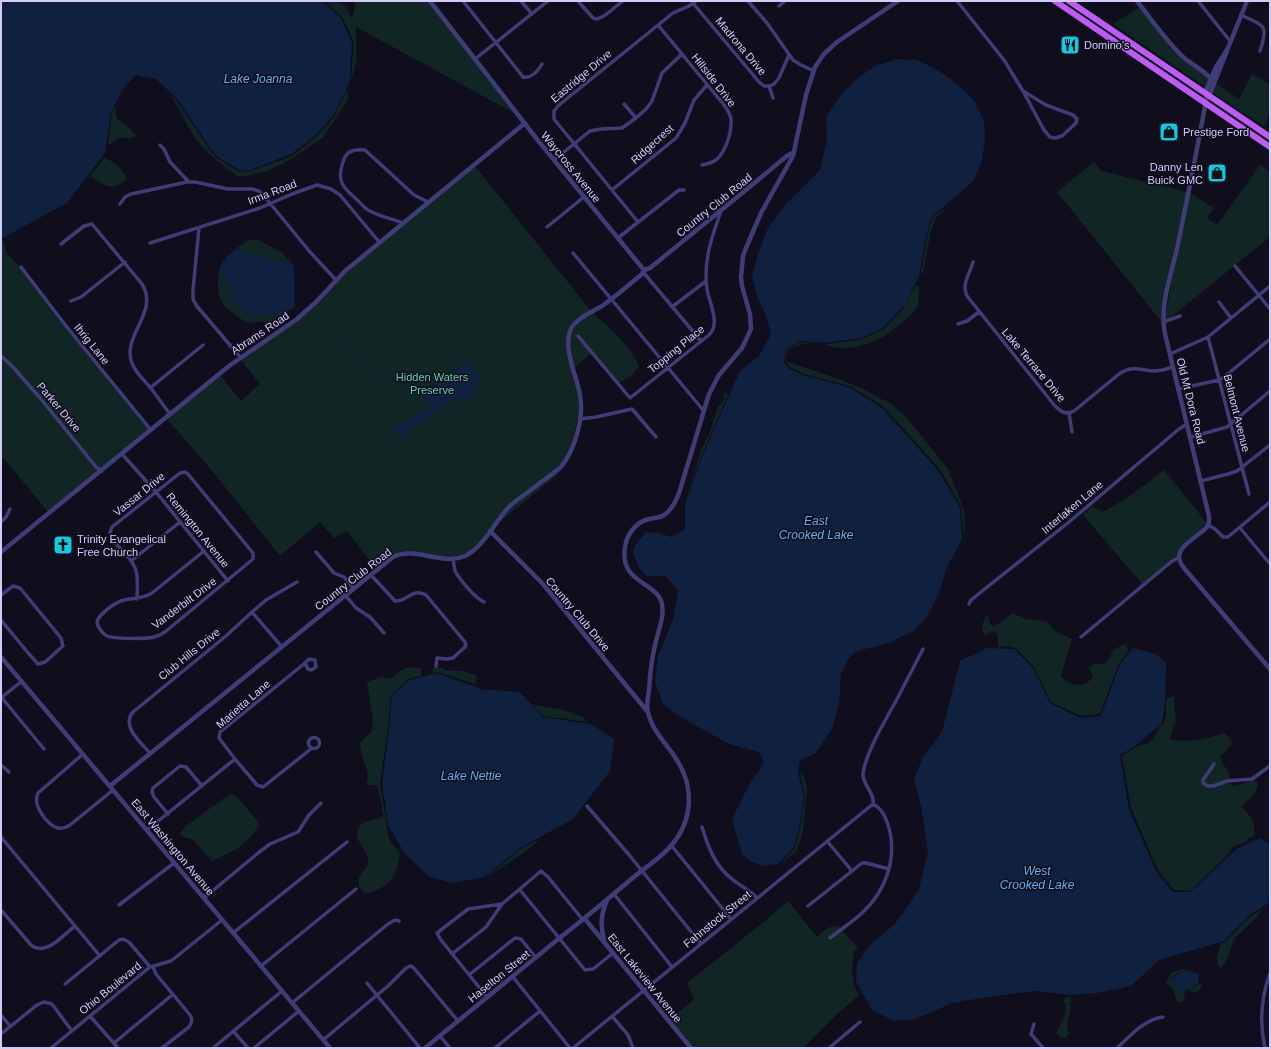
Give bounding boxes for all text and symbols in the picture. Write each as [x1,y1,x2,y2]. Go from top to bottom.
street label: Madrona Drive [713,15,769,77]
restaurant icon: Domino's [1059,34,1081,56]
place label: Domino's [1084,39,1130,51]
street label: Eastridge Drive [548,47,614,105]
street label: Hillside Drive [690,51,738,109]
water label: Lake Joanna [224,72,293,86]
shop icon: Prestige Ford [1158,121,1180,143]
street label: Ridgecrest [628,122,676,166]
place label: Prestige Ford [1183,126,1249,138]
street label: Waycross Avenue [539,129,603,205]
place label: Danny Len Buick GMC [1147,161,1203,186]
shop icon: Danny Len Buick GMC [1206,162,1228,184]
street label: Country Club Road [674,171,754,239]
street label: Irma Road [246,177,298,207]
street label: Abrams Road [229,309,291,357]
street label: Ihrig Lane [72,321,112,367]
street label: Topping Place [645,323,707,375]
street label: Lake Terrace Drive [1000,326,1068,404]
street label: Old Mt Dora Road [1174,357,1208,445]
park label: Hidden Waters Preserve [396,371,469,396]
street label: Belmont Avenue [1222,373,1252,453]
street label: Parker Drive [35,380,83,434]
street label: Vassar Drive [111,470,167,518]
street label: Interlaken Lane [1039,478,1105,536]
street label: Remington Avenue [164,490,232,570]
water label: East Crooked Lake [779,514,854,542]
place label: Trinity Evangelical Free Church [77,533,166,558]
church icon: Trinity Evangelical Free Church [52,534,74,556]
street label: Country Club Road [312,545,394,613]
street label: Vanderbilt Drive [149,575,219,631]
street label: Country Club Drive [544,575,612,653]
street label: Club Hills Drive [156,626,222,682]
street label: Marietta Lane [214,677,272,731]
water label: Lake Nettie [441,769,502,783]
street label: East Washington Avenue [129,796,217,898]
water label: West Crooked Lake [1000,864,1075,892]
street label: Fahnstock Street [681,888,753,950]
street label: East Lakeview Avenue [606,931,684,1025]
street label: Haselton Street [466,947,532,1005]
street label: Ohio Boulevard [77,959,143,1017]

